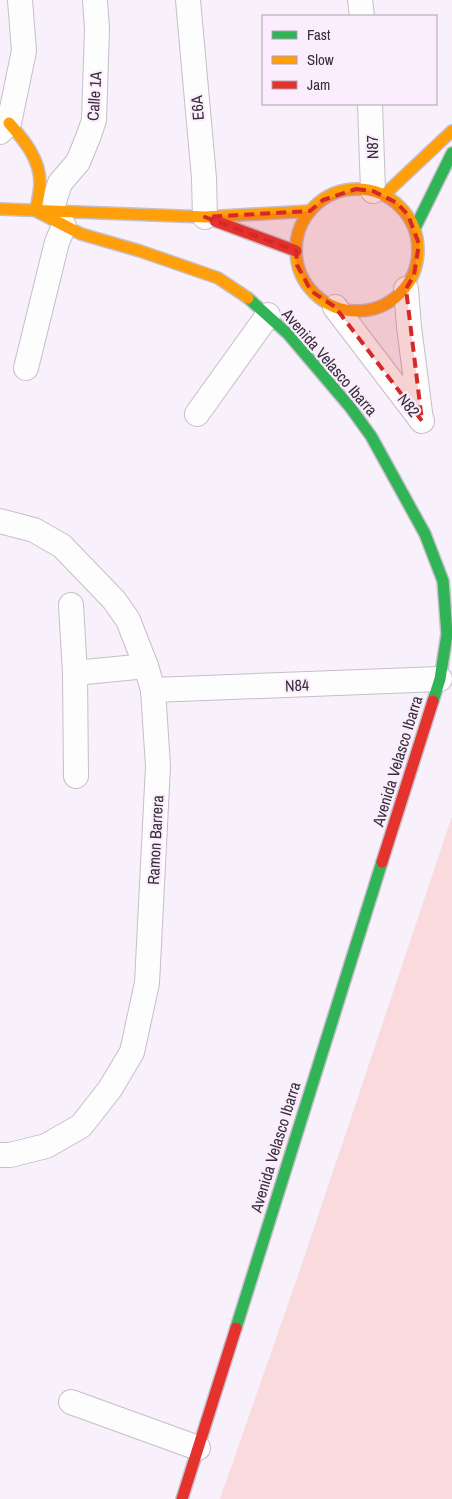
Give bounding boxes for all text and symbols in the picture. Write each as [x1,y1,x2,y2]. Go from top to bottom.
legend [262,15,437,105]
text: Fast [307,24,331,45]
text: Slow [307,49,334,70]
street label: Calle 1A [81,70,107,122]
text: Jam [307,74,330,95]
street label: E6A [185,94,209,121]
street label: N87 [361,135,383,159]
street label: Avenida Velasco Ibarra [277,303,383,421]
street label: N82 [393,389,425,421]
street label: N84 [285,674,309,696]
street label: Avenida Velasco Ibarra [366,692,428,830]
street label: Ramon Barrera [142,794,168,885]
street label: Avenida Velasco Ibarra [244,1078,306,1216]

